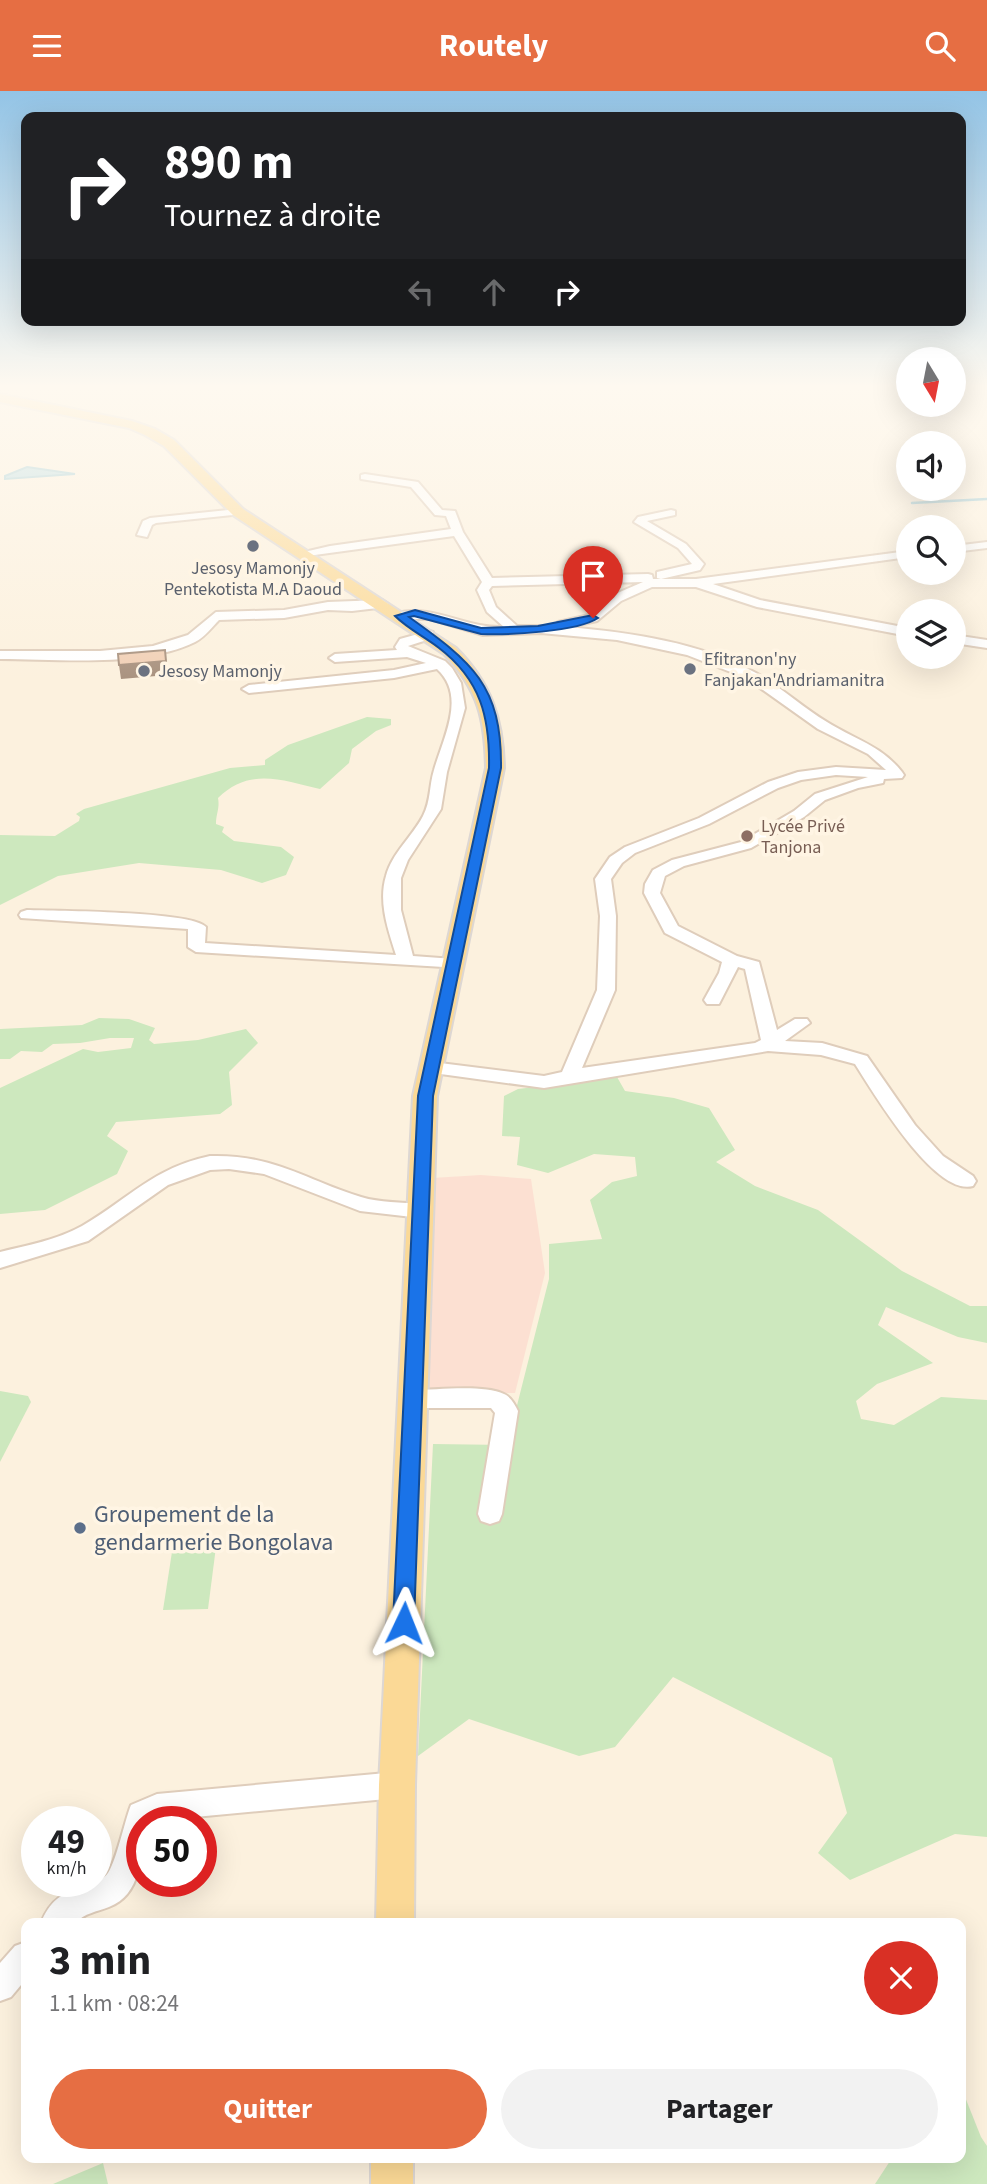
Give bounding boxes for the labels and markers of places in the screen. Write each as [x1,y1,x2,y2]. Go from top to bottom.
marker: Jesosy Mamonjy Pentekotista M.A Daoud [245,538,261,554]
pin [563,546,623,618]
place label: Jesosy Mamonjy Pentekotista M.A Daoud [164,556,342,602]
place label: Efitranon'ny Fanjakan'Andriamanitra [704,647,884,693]
place label: Jesosy Mamonjy [158,659,282,684]
marker: Efitranon'ny Fanjakan'Andriamanitra [682,661,698,677]
marker: Jesosy Mamonjy [136,663,152,679]
place label: Lycée Privé Tanjona [761,814,845,860]
marker: Lycée Privé Tanjona [739,828,755,844]
place label: Groupement de la gendarmerie Bongolava [94,1497,333,1560]
marker: Groupement de la gendarmerie Bongolava [72,1520,88,1536]

